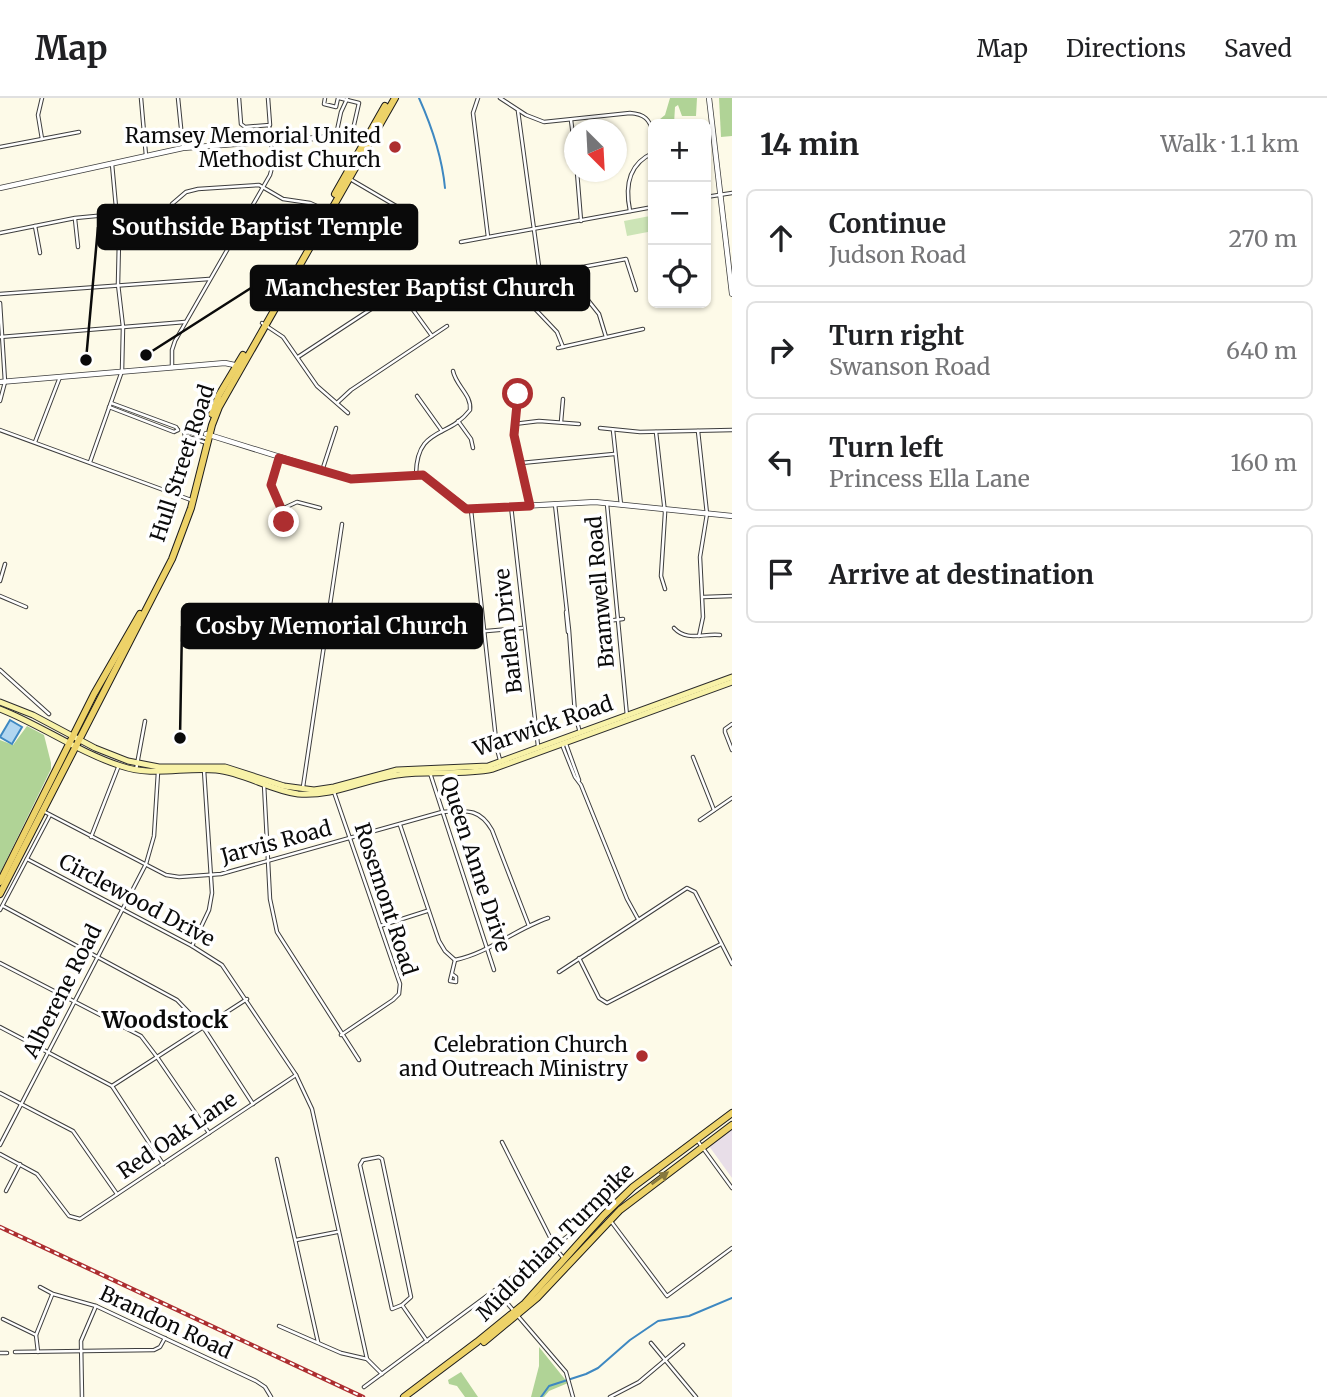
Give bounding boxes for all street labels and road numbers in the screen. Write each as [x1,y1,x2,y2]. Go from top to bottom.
street label: Hull Street Road [144,381,220,545]
street label: Bramwell Road [580,515,620,669]
street label: Barlen Drive [488,567,528,695]
street label: Warwick Road [469,689,617,763]
street label: Queen Anne Drive [435,773,517,955]
street label: Jarvis Road [217,814,335,870]
street label: Rosemont Road [349,819,423,979]
street label: Circlewood Drive [54,848,220,952]
street label: Alberene Road [16,919,107,1063]
street label: Red Oak Lane [112,1085,242,1185]
street label: Midlothian Turnpike [471,1158,639,1326]
street label: Brandon Road [95,1279,237,1365]

